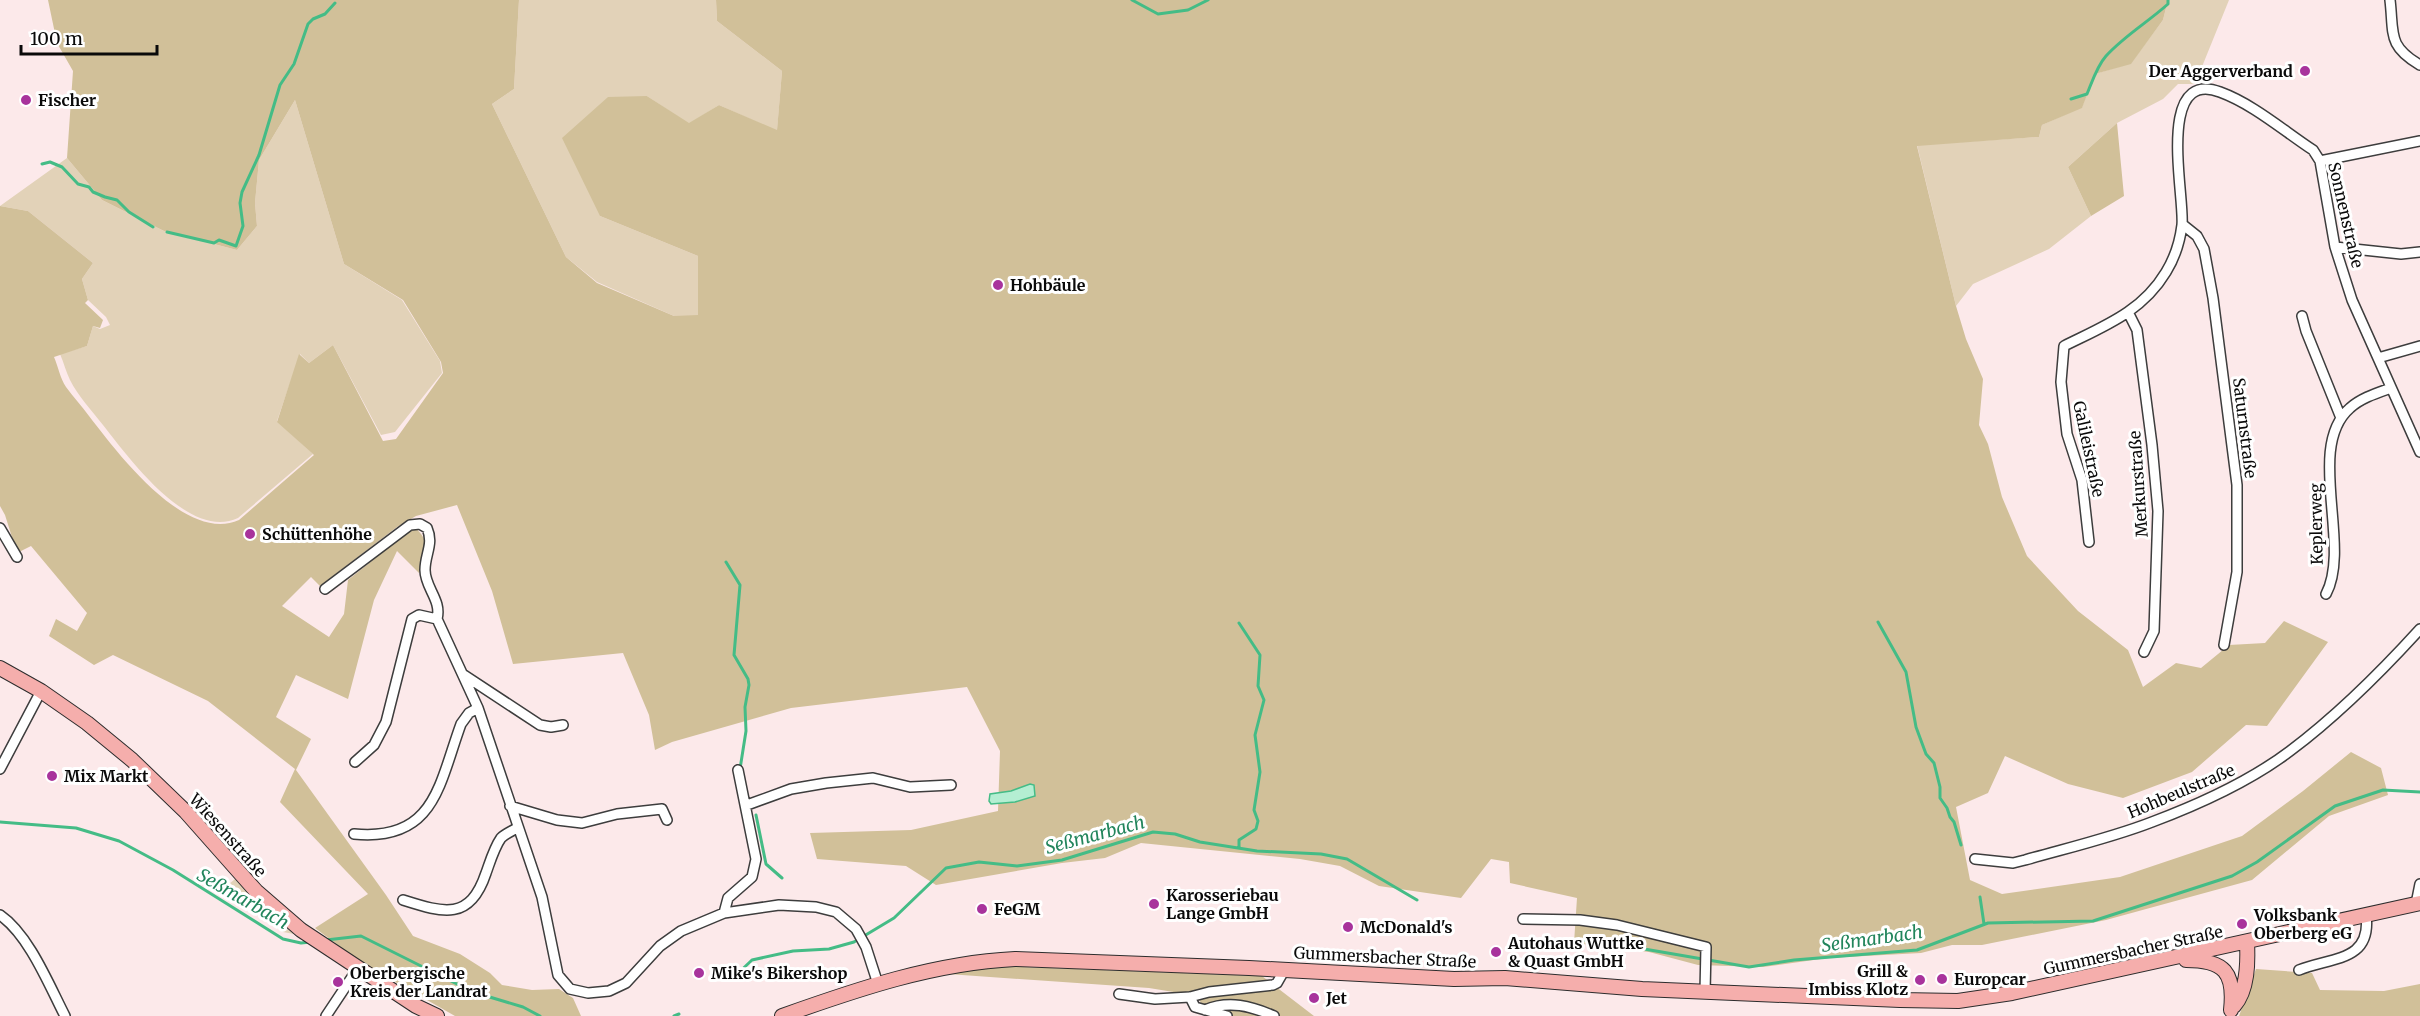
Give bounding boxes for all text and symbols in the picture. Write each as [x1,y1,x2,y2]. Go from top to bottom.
scale bar [21,18,158,56]
text: 100 m [30,27,83,50]
place label: Der Aggerverband [2148,61,2293,81]
marker: Der Aggerverband [2298,64,2312,78]
place label: Fischer [38,90,97,110]
marker: Fischer [19,93,33,107]
street label: Sonnenstraße [2324,160,2368,270]
place label: Hohbäule [1010,275,1086,295]
marker: Hohbäule [991,278,1005,292]
street label: Saturnstraße [2229,377,2261,479]
street label: Galileistraße [2069,399,2109,499]
street label: Merkurstraße [2124,430,2152,538]
street label: Keplerweg [2305,483,2327,565]
place label: Schüttenhöhe [262,524,372,544]
marker: Schüttenhöhe [243,527,257,541]
street label: Hohbeulstraße [2125,759,2237,823]
place label: Mix Markt [64,766,149,786]
marker: Mix Markt [45,769,59,783]
street label: Wiesenstraße [185,788,271,881]
water label: Seßmarbach [1043,810,1147,859]
water label: Seßmarbach [193,863,293,934]
place label: Karosseriebau Lange GmbH [1166,885,1279,923]
marker: Karosseriebau Lange GmbH [1147,897,1161,911]
place label: FeGM [994,899,1041,919]
marker: FeGM [975,902,989,916]
place label: Volksbank Oberberg eG [2253,905,2352,943]
place label: McDonald's [1360,917,1453,937]
marker: Volksbank Oberberg eG [2235,917,2249,931]
marker: McDonald's [1341,920,1355,934]
water label: Seßmarbach [1820,920,1924,957]
street label: Gummersbacher Straße [2042,921,2224,979]
place label: Autohaus Wuttke & Quast GmbH [1507,933,1644,971]
street label: Gummersbacher Straße [1293,942,1477,972]
marker: Autohaus Wuttke & Quast GmbH [1489,945,1503,959]
place label: Grill & Imbiss Klotz [1808,961,1908,999]
place label: Oberbergische Kreis der Landrat [350,963,488,1001]
place label: Mike's Bikershop [711,963,848,983]
marker: Mike's Bikershop [692,966,706,980]
place label: Europcar [1954,969,2027,989]
marker: Europcar [1935,972,1949,986]
marker: Grill & Imbiss Klotz [1913,973,1927,987]
marker: Oberbergische Kreis der Landrat [331,975,345,989]
place label: Jet [1325,988,1347,1008]
marker: Jet [1307,991,1321,1005]

